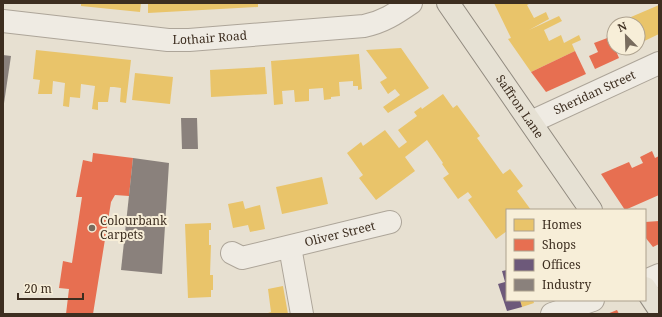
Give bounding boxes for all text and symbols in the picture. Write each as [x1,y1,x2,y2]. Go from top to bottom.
north arrow [606,16,646,56]
text: N [615,18,629,35]
street label: Lothair Road [173,26,248,48]
street label: Sheridan Street [551,66,638,119]
street label: Saffron Lane [492,71,548,142]
legend [506,209,646,301]
place label: Colourbank Carpets [100,212,168,243]
text: Homes [542,216,582,233]
street label: Oliver Street [303,217,377,250]
marker: Colourbank Carpets [87,223,97,233]
text: Shops [542,236,576,253]
text: Offices [542,256,581,273]
scale bar [18,275,83,301]
text: Industry [542,276,591,293]
text: 20 m [24,280,52,297]

